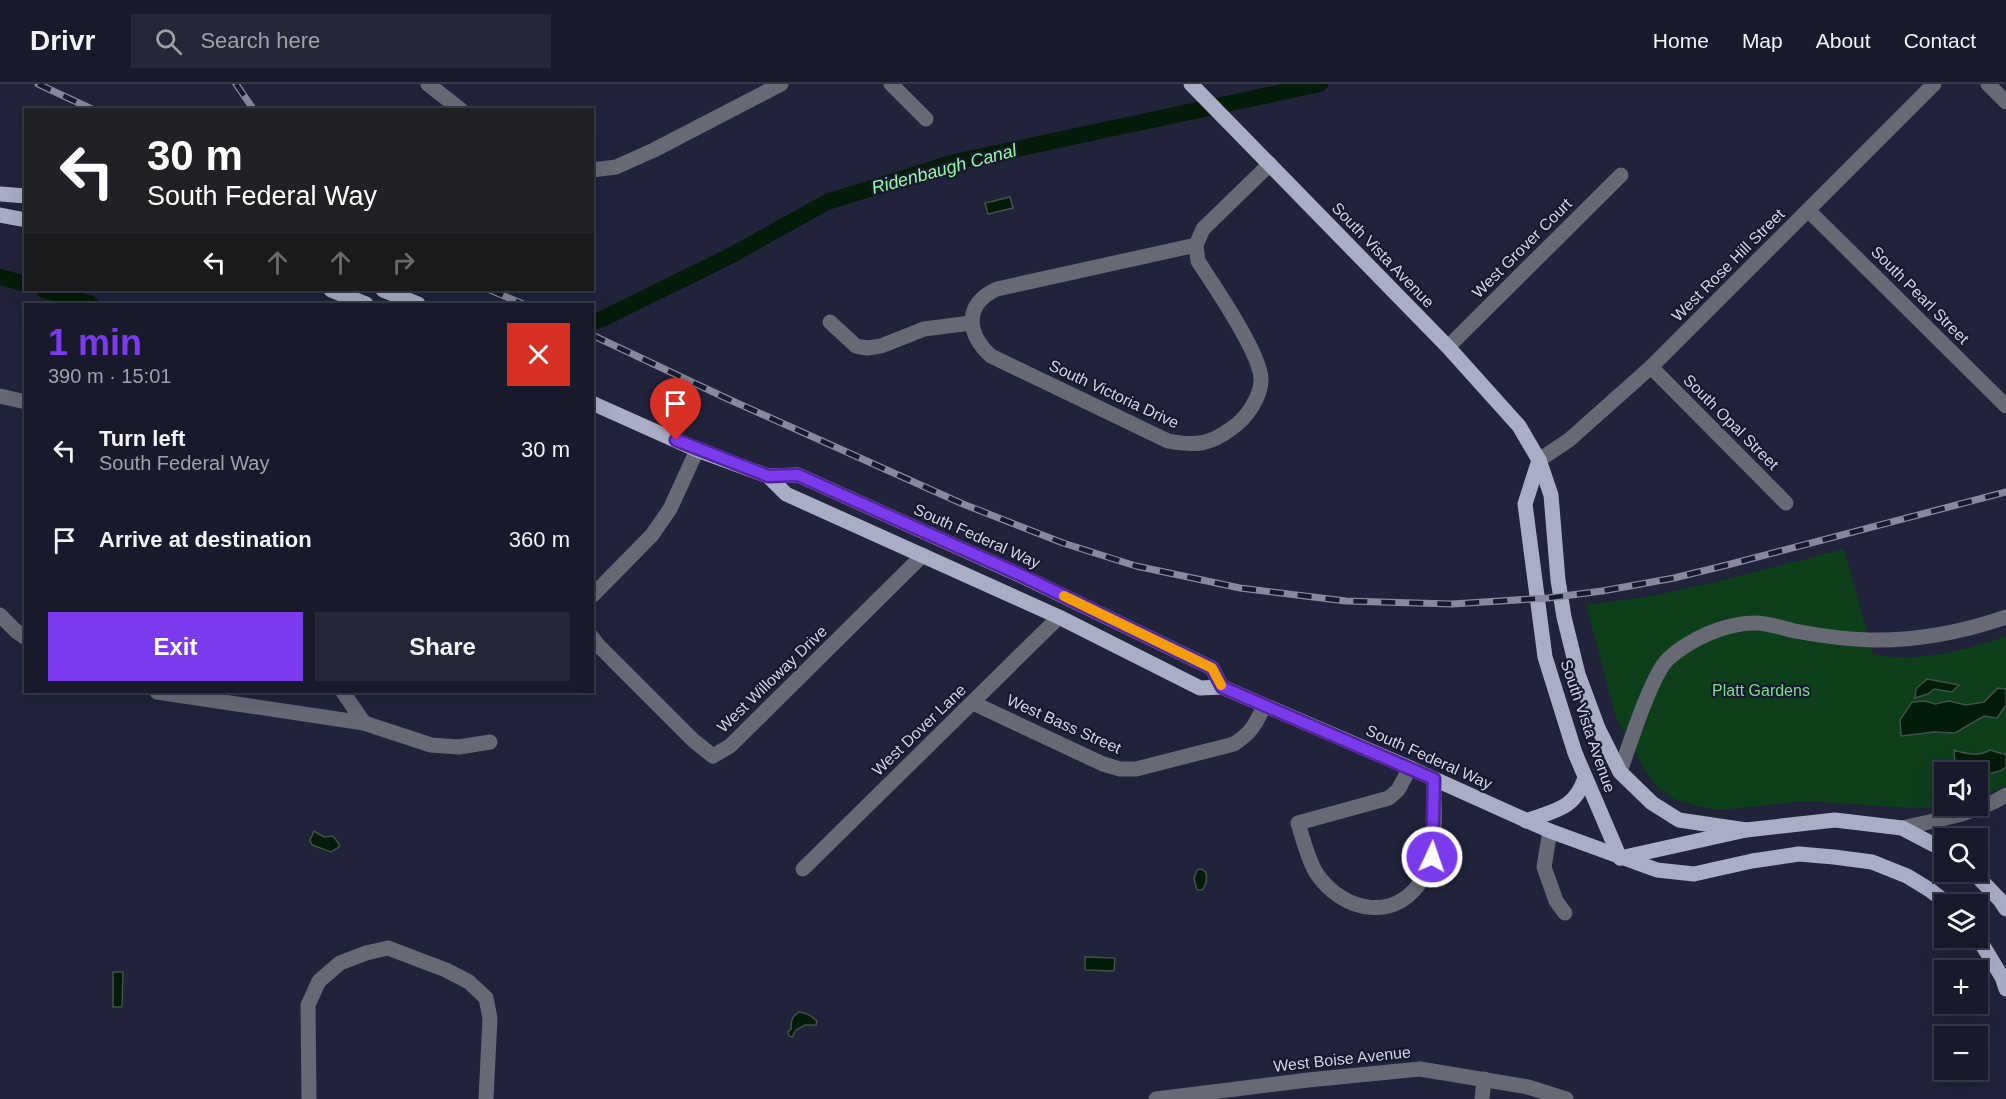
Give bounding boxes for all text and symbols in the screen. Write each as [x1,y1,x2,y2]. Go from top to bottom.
search box [131,14,551,68]
text: Drivr [30,25,95,56]
icon: search [152,25,185,58]
text: Search here [200,28,320,53]
text: Home [1653,29,1709,52]
text: Map [1742,29,1783,52]
text: About [1816,29,1871,52]
text: Contact [1904,29,1976,52]
icon: left [48,132,126,210]
text: 30 m [147,132,243,179]
water label: Ridenbaugh Canal [869,140,1020,198]
text: South Federal Way [147,181,377,211]
street label: West Grover Court [1469,195,1575,301]
street label: South Vista Avenue [1329,199,1437,311]
street label: West Rose Hill Street [1668,205,1788,325]
street label: South Pearl Street [1868,243,1973,348]
icon: left [198,246,231,279]
icon: ahead [261,246,294,279]
icon: ahead [324,246,357,279]
icon: right [387,246,420,279]
text: 1 min [48,322,142,363]
button: close [507,323,570,386]
street label: South Victoria Drive [1046,356,1182,432]
text: 390 m · 15:01 [48,365,171,387]
street label: South Opal Street [1680,371,1782,473]
pin [650,378,701,440]
icon: arrive [659,387,692,420]
text: Turn left [99,426,185,451]
icon: left [48,434,81,467]
text: 30 m [521,437,570,462]
text: South Federal Way [99,452,269,474]
street label: South Federal Way [911,501,1043,571]
icon: arrive [48,524,81,557]
text: Arrive at destination [99,527,312,552]
text: 360 m [509,527,570,552]
button: Exit [48,612,303,681]
button: Share [315,612,570,681]
street label: West Willoway Drive [714,622,830,736]
street label: South Vista Avenue [1557,657,1619,795]
street label: West Dover Lane [869,681,969,779]
park label: Platt Gardens [1712,682,1810,699]
street label: West Bass Street [1004,691,1124,757]
street label: South Federal Way [1363,722,1495,792]
map controls [1934,762,1988,1080]
button: sound [1934,762,1988,816]
position arrow [1400,825,1464,889]
button: search [1934,828,1988,882]
button: layers [1934,894,1988,948]
button: + [1934,960,1988,1014]
button: − [1934,1026,1988,1080]
street label: West Boise Avenue [1272,1043,1412,1075]

